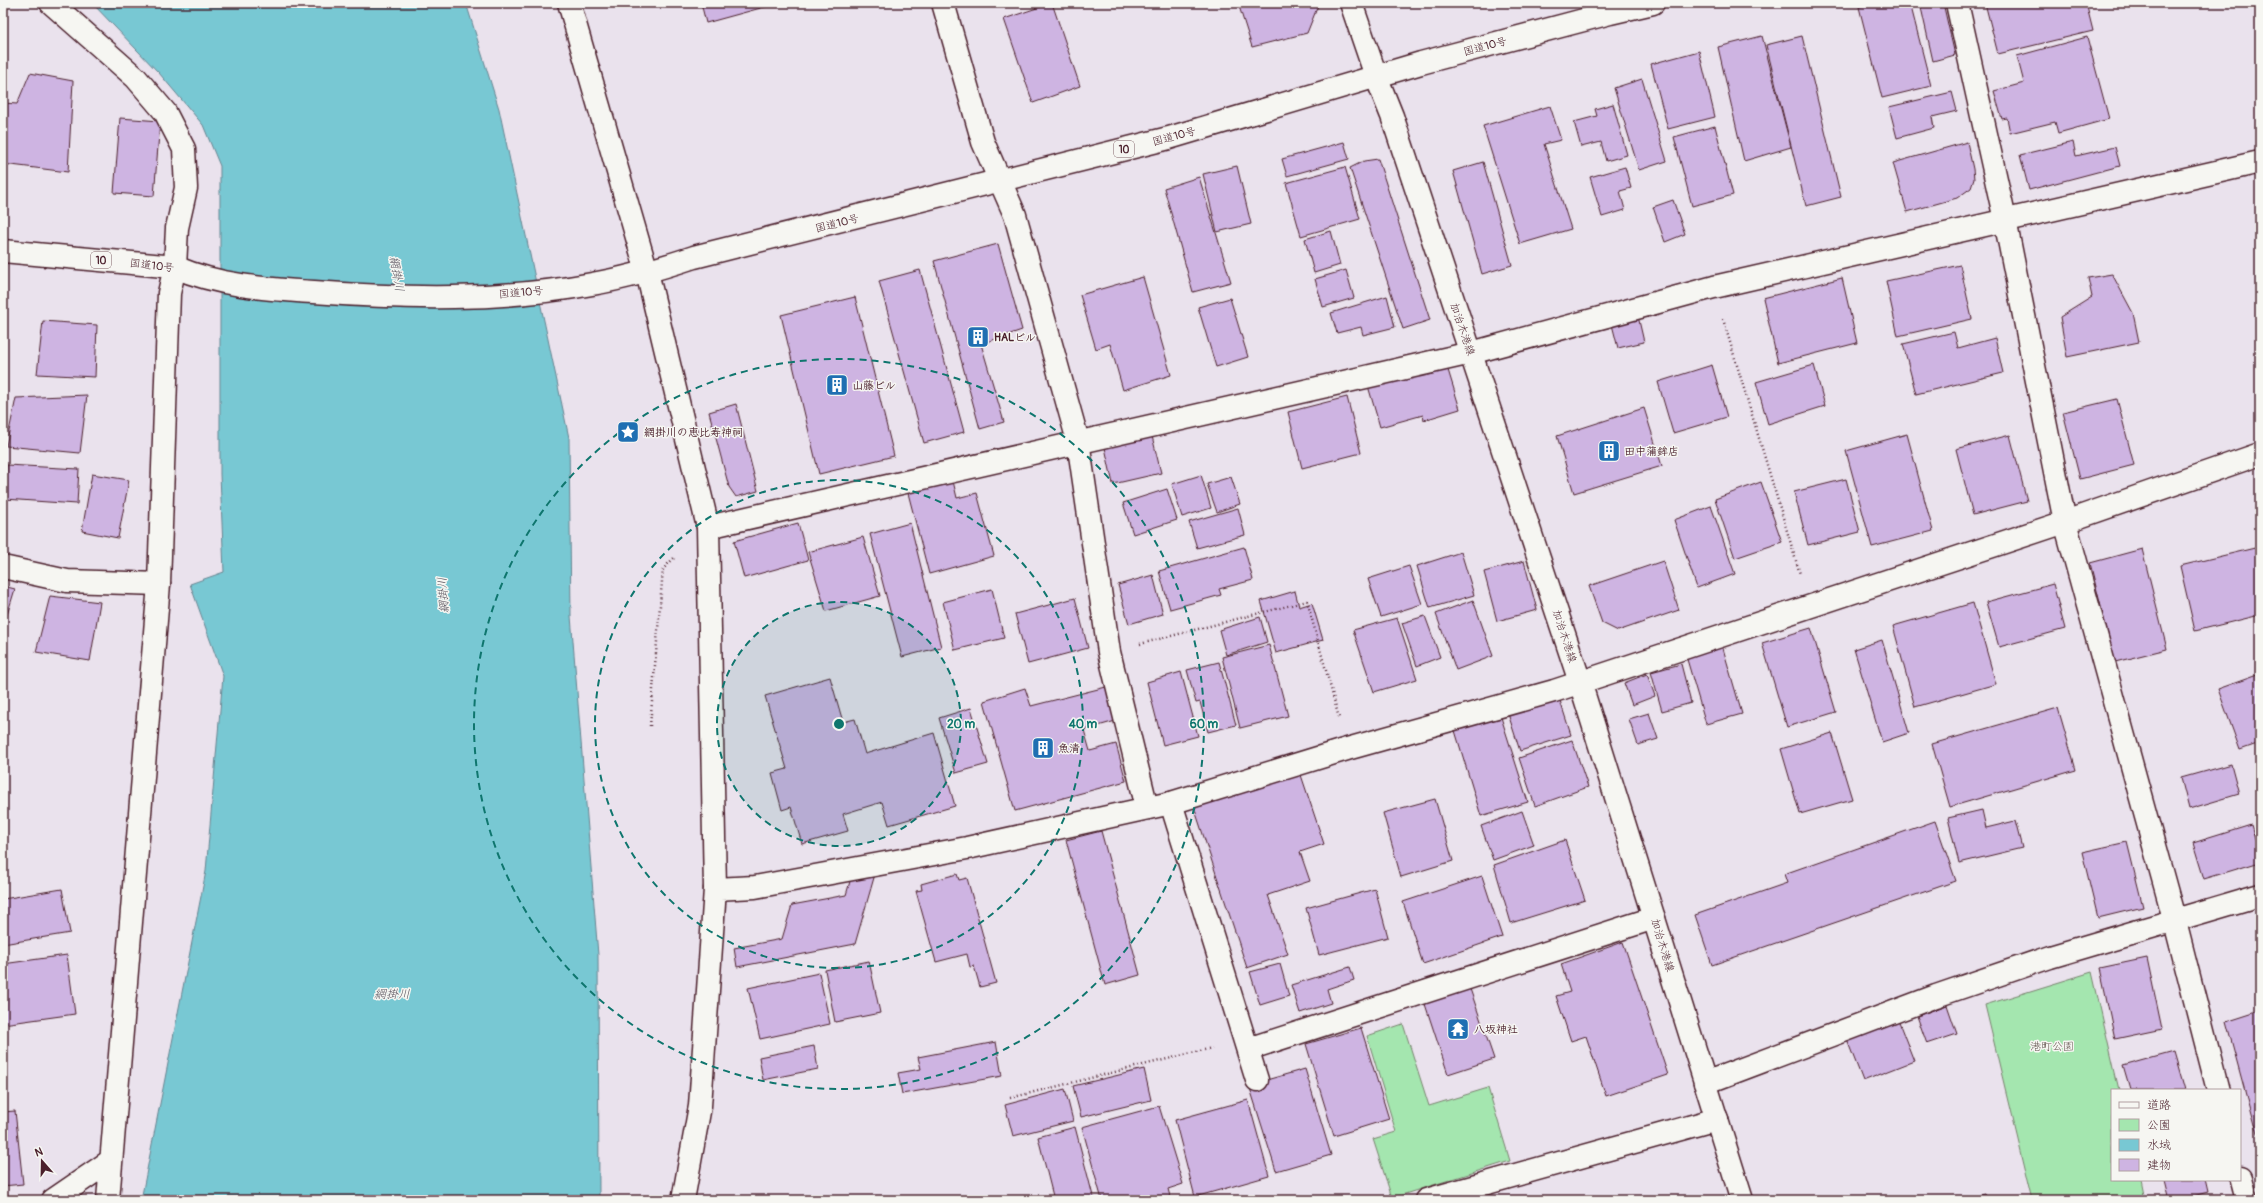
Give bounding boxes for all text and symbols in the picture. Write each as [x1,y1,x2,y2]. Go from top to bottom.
street label: 国道10号 [1462,34,1508,59]
street label: 国道10号 [1151,124,1197,149]
road number: 10 [1114,141,1134,157]
street label: 国道10号 [814,212,860,235]
road number: 10 [91,252,111,268]
water label: 網掛川 [386,255,407,293]
street label: 国道10号 [129,256,175,275]
street label: 国道10号 [498,284,544,301]
street label: 加治木港線 [1447,301,1478,357]
building icon: HALビル [965,324,991,350]
place label: HALビル [994,331,1036,344]
building icon: 山藤ビル [824,372,850,398]
place label: 山藤ビル [852,379,896,392]
place icon: 網掛川の恵比寿神祠 [615,419,641,445]
place label: 網掛川の恵比寿神祠 [644,426,743,439]
building icon: 田中蒲鉾店 [1596,438,1622,464]
place label: 田中蒲鉾店 [1624,445,1679,458]
water label: 網掛川 [435,576,452,613]
street label: 加治木港線 [1550,608,1579,664]
centre of rings [832,717,846,731]
text: 20 m [947,717,975,732]
text: 40 m [1068,717,1098,732]
text: 60 m [1190,717,1219,732]
building icon: 魚清 [1030,735,1056,761]
place label: 魚清 [1058,742,1080,755]
street label: 加治木港線 [1648,917,1677,973]
water label: 網掛川 [374,987,410,1002]
temple icon: 八坂神社 [1445,1016,1471,1042]
place label: 八坂神社 [1474,1023,1518,1036]
park label: 港町公園 [2030,1040,2074,1053]
legend [2111,1089,2241,1181]
text: 道路 [2147,1098,2171,1113]
text: 公園 [2147,1118,2171,1133]
text: 水域 [2147,1138,2171,1153]
north arrow [22,1141,62,1181]
text: N [33,1145,45,1159]
text: 建物 [2147,1158,2171,1173]

